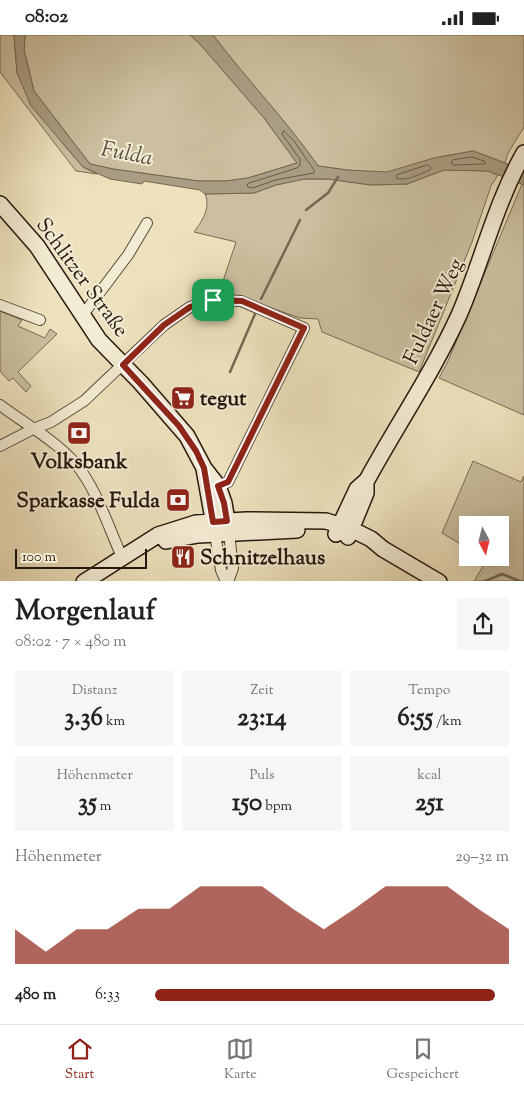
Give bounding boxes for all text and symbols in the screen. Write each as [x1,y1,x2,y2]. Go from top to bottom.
text: 08:02 [25,4,68,31]
water label: Fulda [98,134,155,176]
street label: Schlitzer Straße [28,212,135,344]
street label: Fuldaer Weg [397,254,472,370]
pin [192,279,234,321]
icon: arrive [199,286,227,314]
supermarket icon: tegut [170,385,196,411]
place label: tegut [200,385,247,415]
bank icon: Volksbank [66,420,92,446]
place label: Volksbank [31,448,128,478]
place label: Sparkasse Fulda [16,487,160,517]
bank icon: Sparkasse Fulda [165,487,191,513]
north arrow [459,516,509,566]
map controls [459,516,509,566]
restaurant icon: Schnitzelhaus [170,544,196,570]
place label: Schnitzelhaus [200,544,325,574]
scale bar [15,547,148,570]
text: 100 m [22,548,56,568]
text: Morgenlauf [15,592,155,632]
button: share [457,598,509,650]
text: 08:02 · 7 × 480 m [15,631,127,654]
text: Distanz [72,681,117,701]
text: Zeit [250,681,274,701]
text: Tempo [408,681,450,701]
text: 3.36 [64,701,103,737]
text: 23:14 [237,701,287,737]
text: 6:55 [397,701,433,737]
text: km [103,712,125,732]
text: /km [433,712,461,732]
text: Höhenmeter [57,766,133,786]
text: Puls [249,766,275,786]
text: kcal [417,766,441,786]
text: 35 [78,786,97,822]
text: 150 [232,786,262,822]
text: 251 [415,786,444,822]
text: m [97,797,111,817]
text: bpm [262,797,292,817]
text: Höhenmeter [15,846,102,869]
text: 29–32 m [455,846,509,869]
text: 480 m [15,984,56,1007]
text: 6:33 [95,984,120,1007]
tab: Start [65,1035,94,1085]
tab: Karte [224,1035,257,1085]
tab: Gespeichert [387,1035,459,1085]

